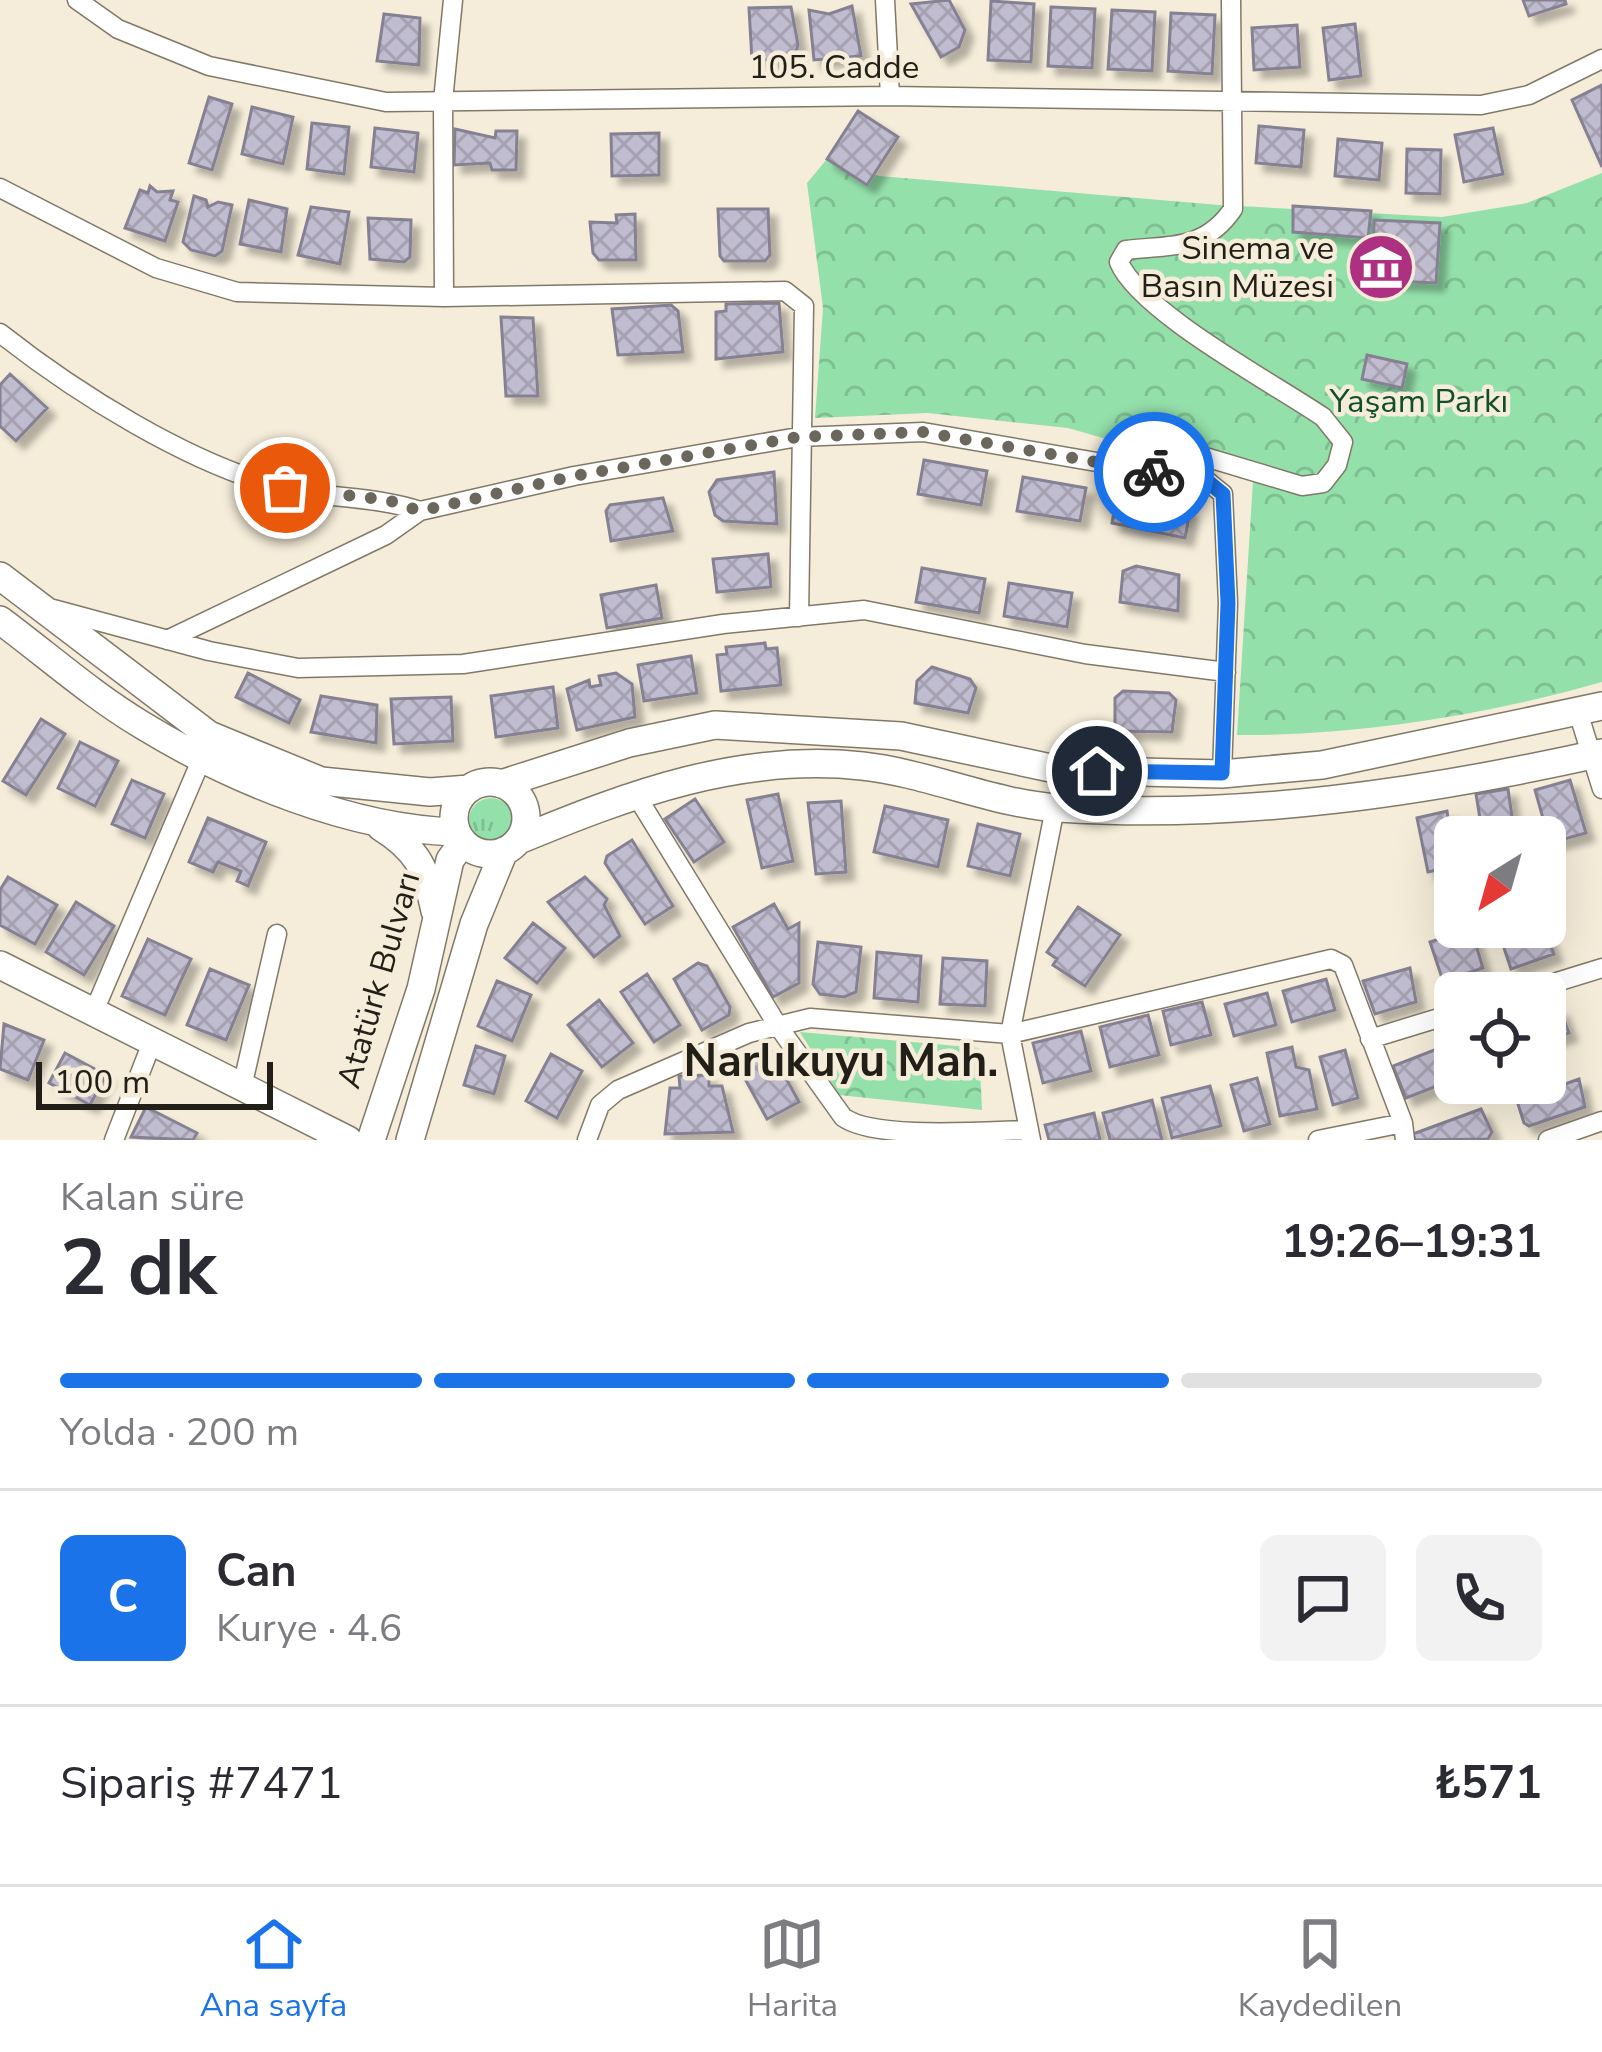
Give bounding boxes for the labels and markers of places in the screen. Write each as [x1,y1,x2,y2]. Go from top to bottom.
place label: Sinema ve Basın Müzesi [1141,226,1334,309]
museum icon: Sinema ve Basın Müzesi [1346,232,1416,302]
pin [234,437,336,539]
pin [1046,720,1148,822]

